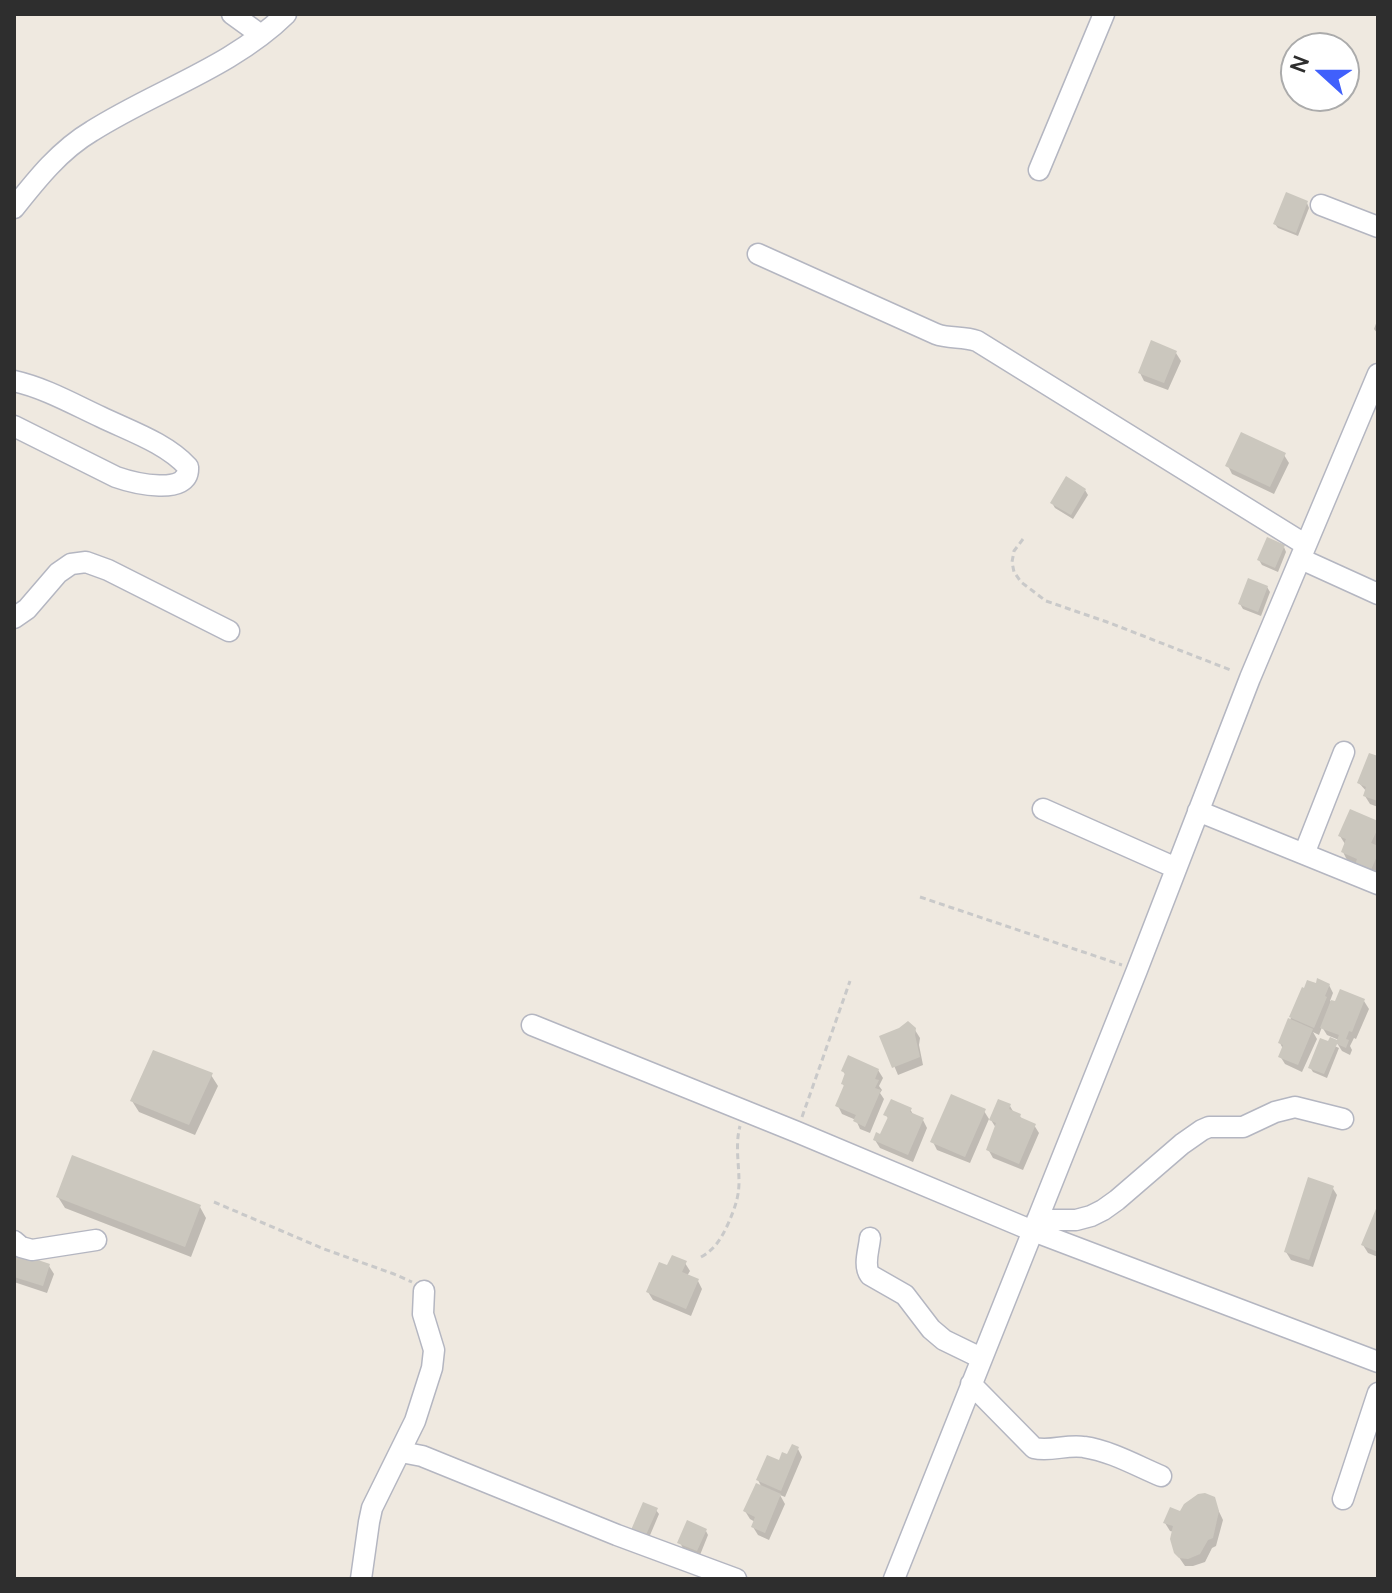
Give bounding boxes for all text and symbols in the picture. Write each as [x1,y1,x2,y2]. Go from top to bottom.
north arrow [1280,32,1360,112]
text: N [1283,51,1316,77]

